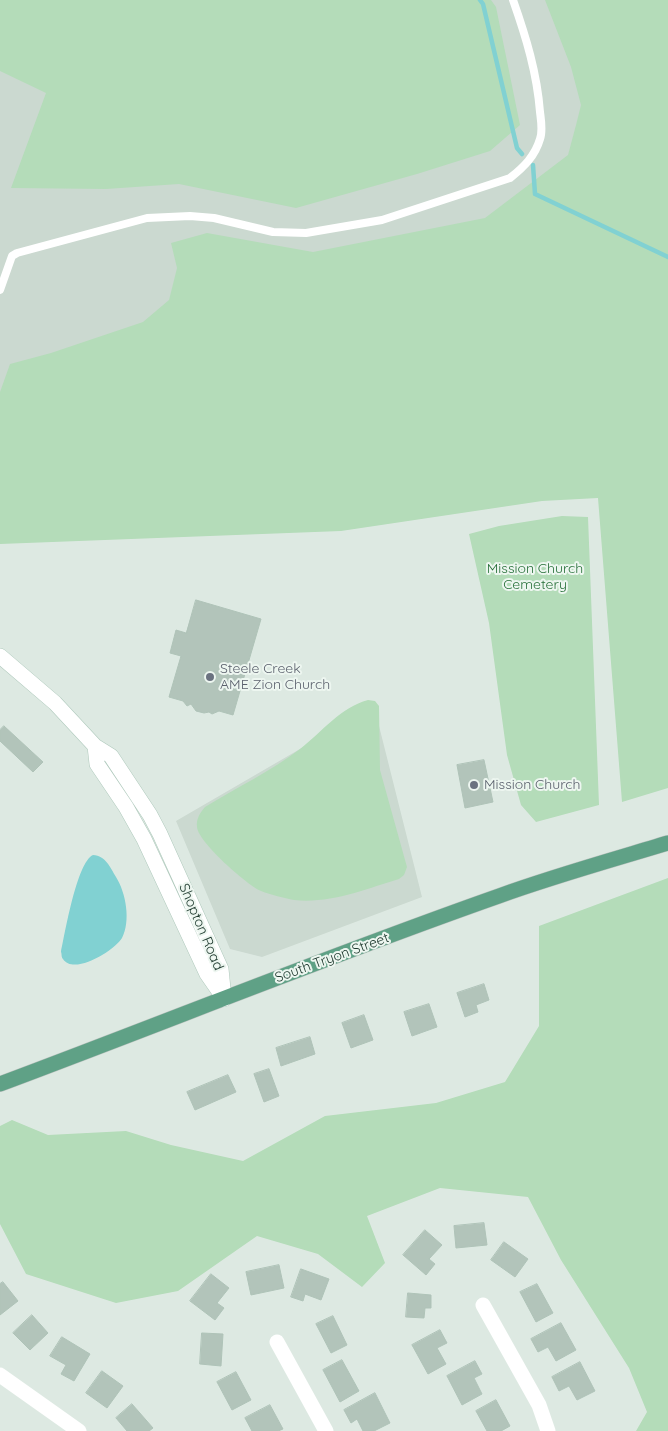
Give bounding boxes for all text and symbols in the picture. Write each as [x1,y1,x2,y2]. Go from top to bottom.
park label: Mission Church Cemetery [487,561,583,594]
place label: Steele Creek AME Zion Church [220,661,330,694]
marker: Steele Creek AME Zion Church [204,671,216,683]
place label: Mission Church [484,777,580,793]
marker: Mission Church [468,779,480,791]
street label: Shopton Road [175,881,227,973]
street label: South Tryon Street [273,930,391,986]

